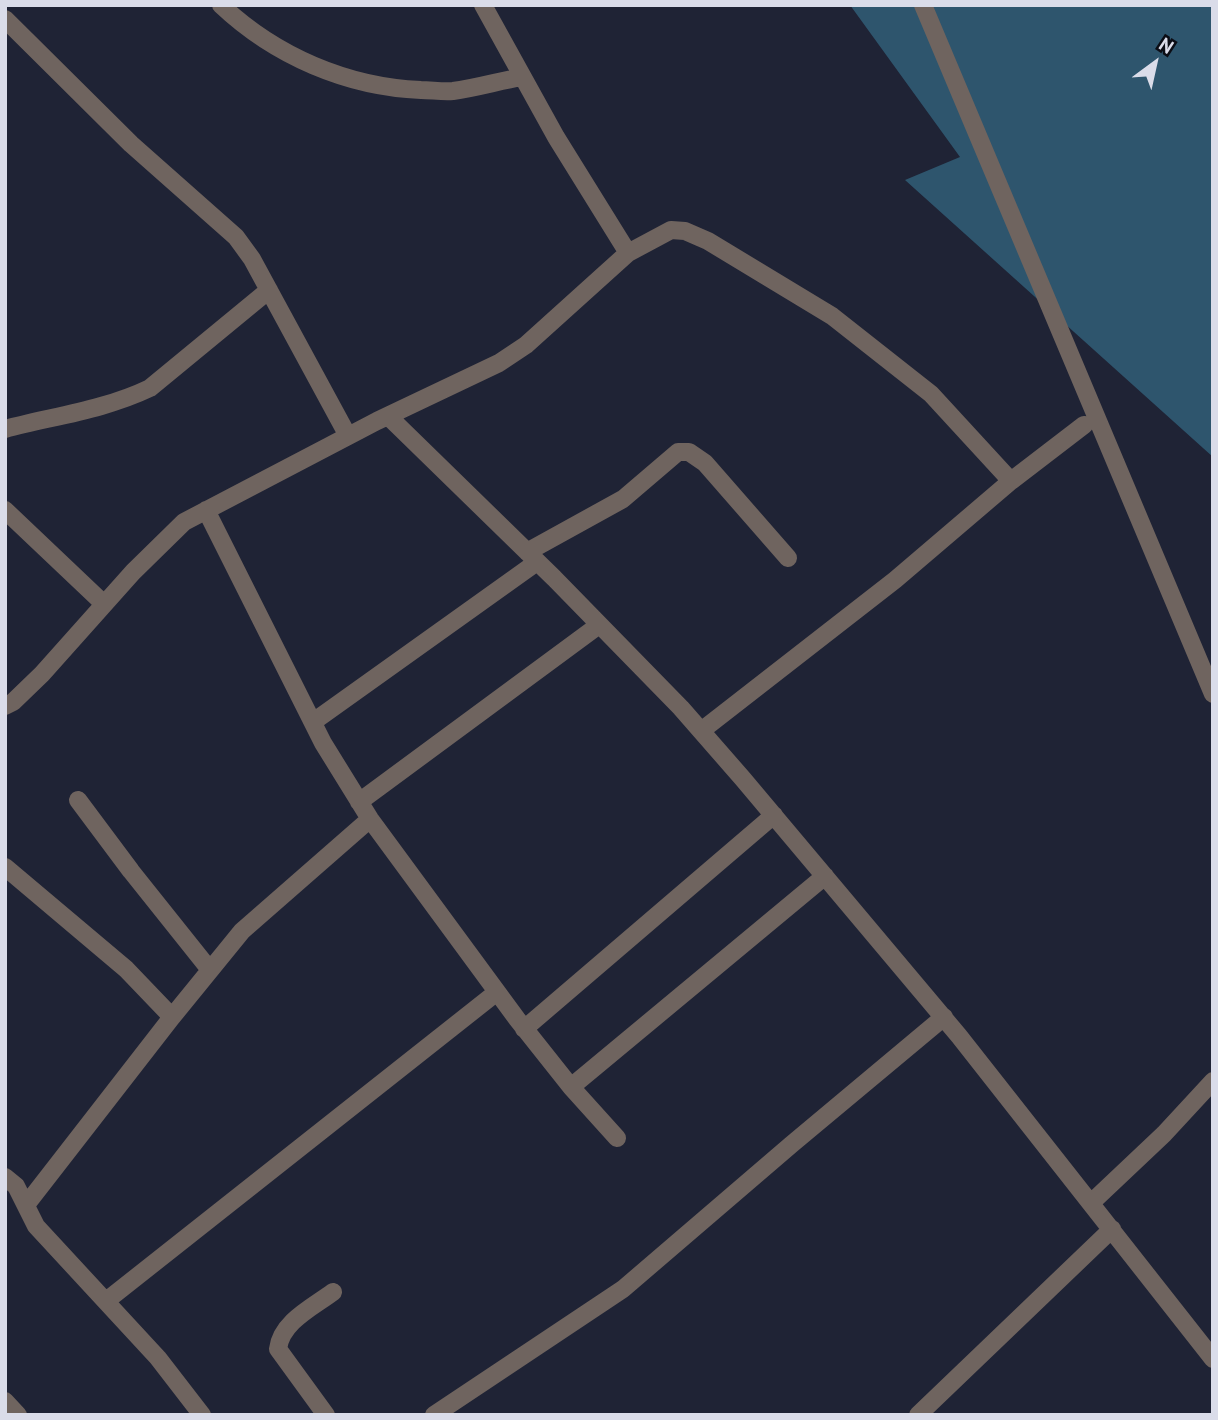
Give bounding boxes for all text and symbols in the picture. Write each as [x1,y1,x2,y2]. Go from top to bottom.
north arrow [1120,28,1190,98]
text: N [1155,32,1178,59]

